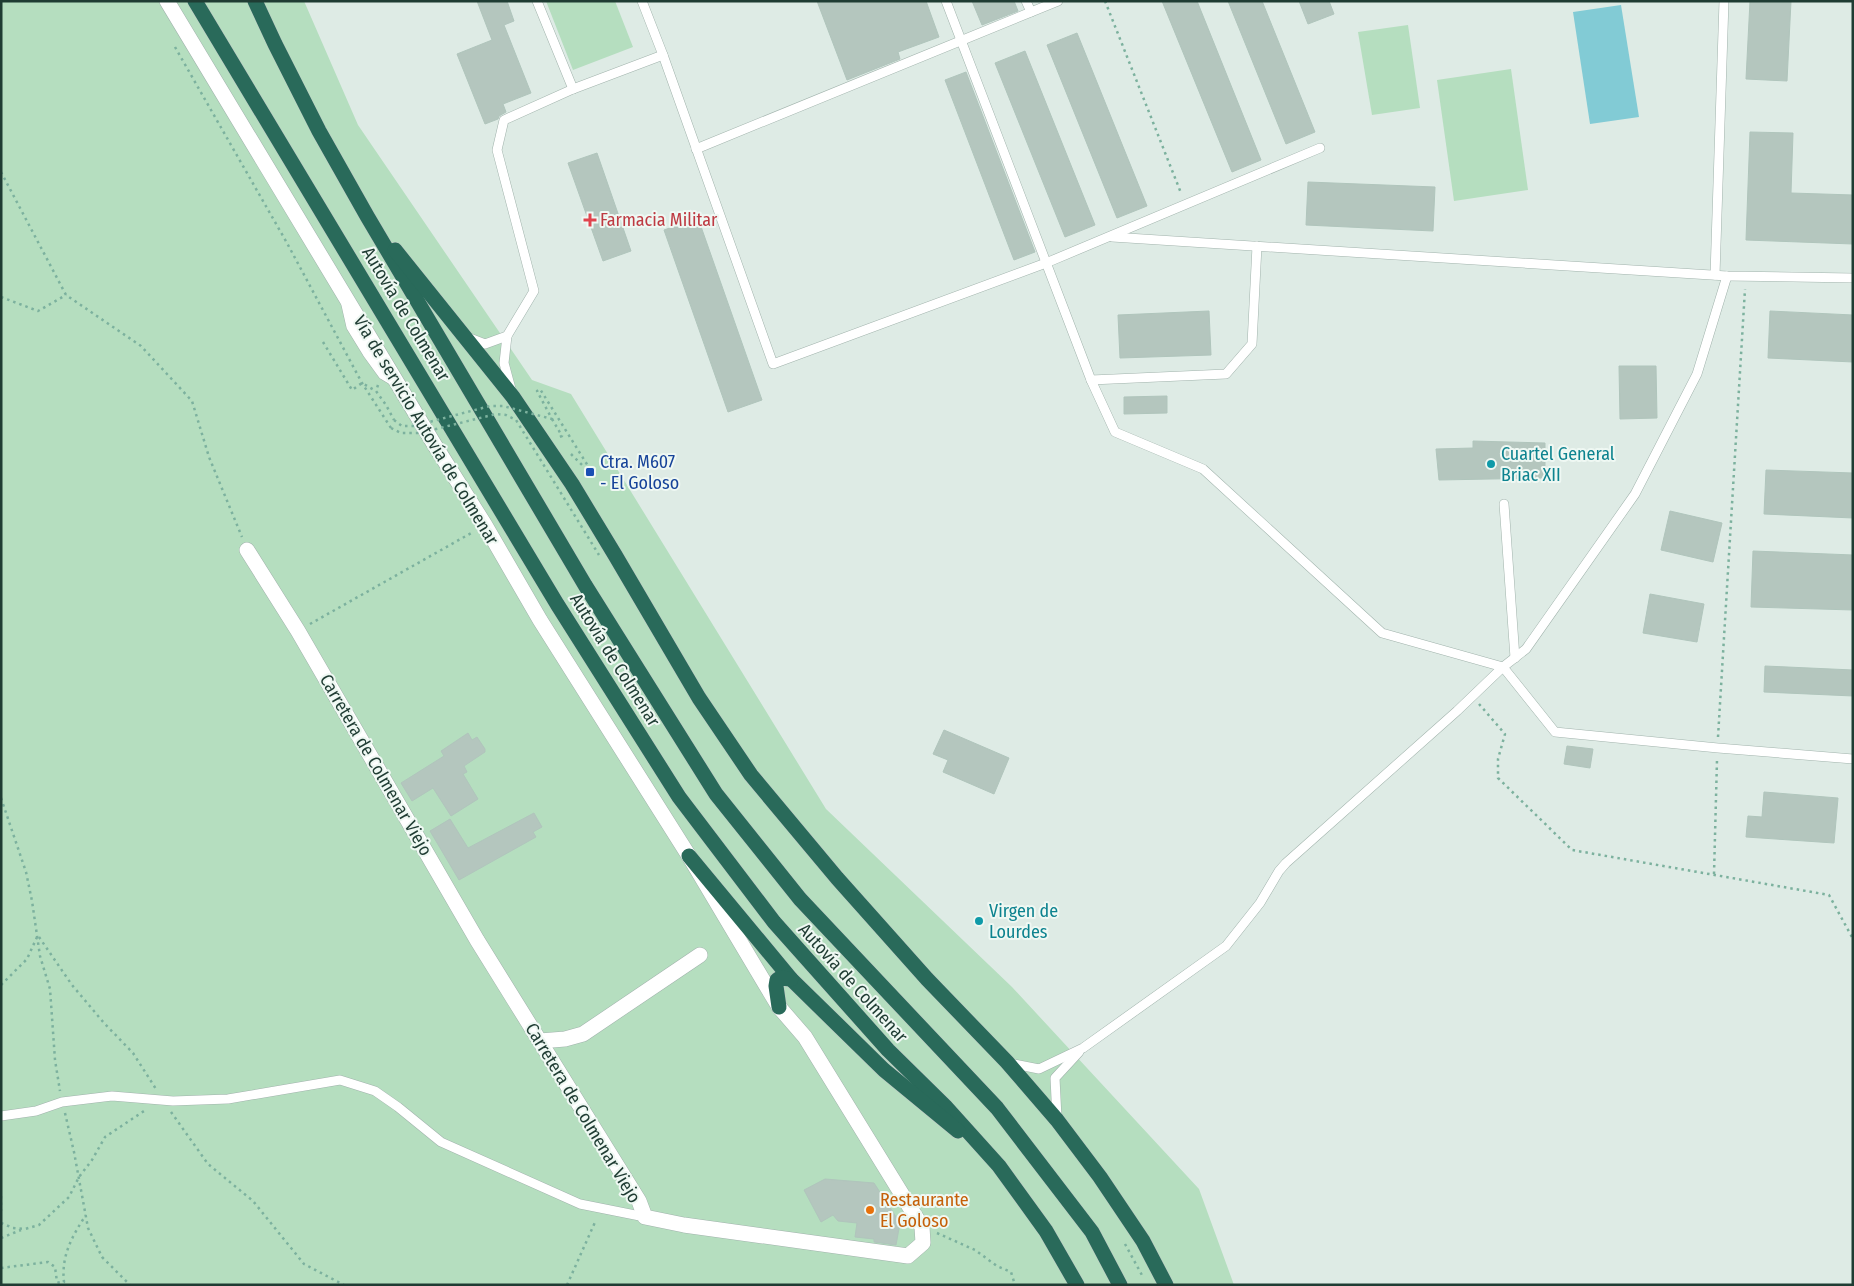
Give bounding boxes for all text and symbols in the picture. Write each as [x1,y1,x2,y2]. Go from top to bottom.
place label: Farmacia Militar [600,209,718,231]
marker: Farmacia Militar [584,214,596,226]
street label: Autovía de Colmenar [357,243,455,386]
street label: Vía de servicio Autovía de Colmenar [349,311,504,549]
place label: Cuartel General Briac XII [1501,443,1615,486]
place label: Ctra. M607 - El Goloso [600,451,679,494]
marker: Cuartel General Briac XII [1485,458,1497,470]
marker: Ctra. M607 - El Goloso [584,466,596,478]
street label: Autovía de Colmenar [565,589,665,731]
street label: Carretera de Colmenar Viejo [315,670,437,860]
place label: Virgen de Lourdes [989,900,1058,943]
marker: Virgen de Lourdes [973,915,985,927]
street label: Autovía de Colmenar [794,919,913,1048]
street label: Carretera de Colmenar Viejo [521,1019,645,1207]
place label: Restaurante El Goloso [880,1189,969,1232]
marker: Restaurante El Goloso [864,1204,876,1216]

